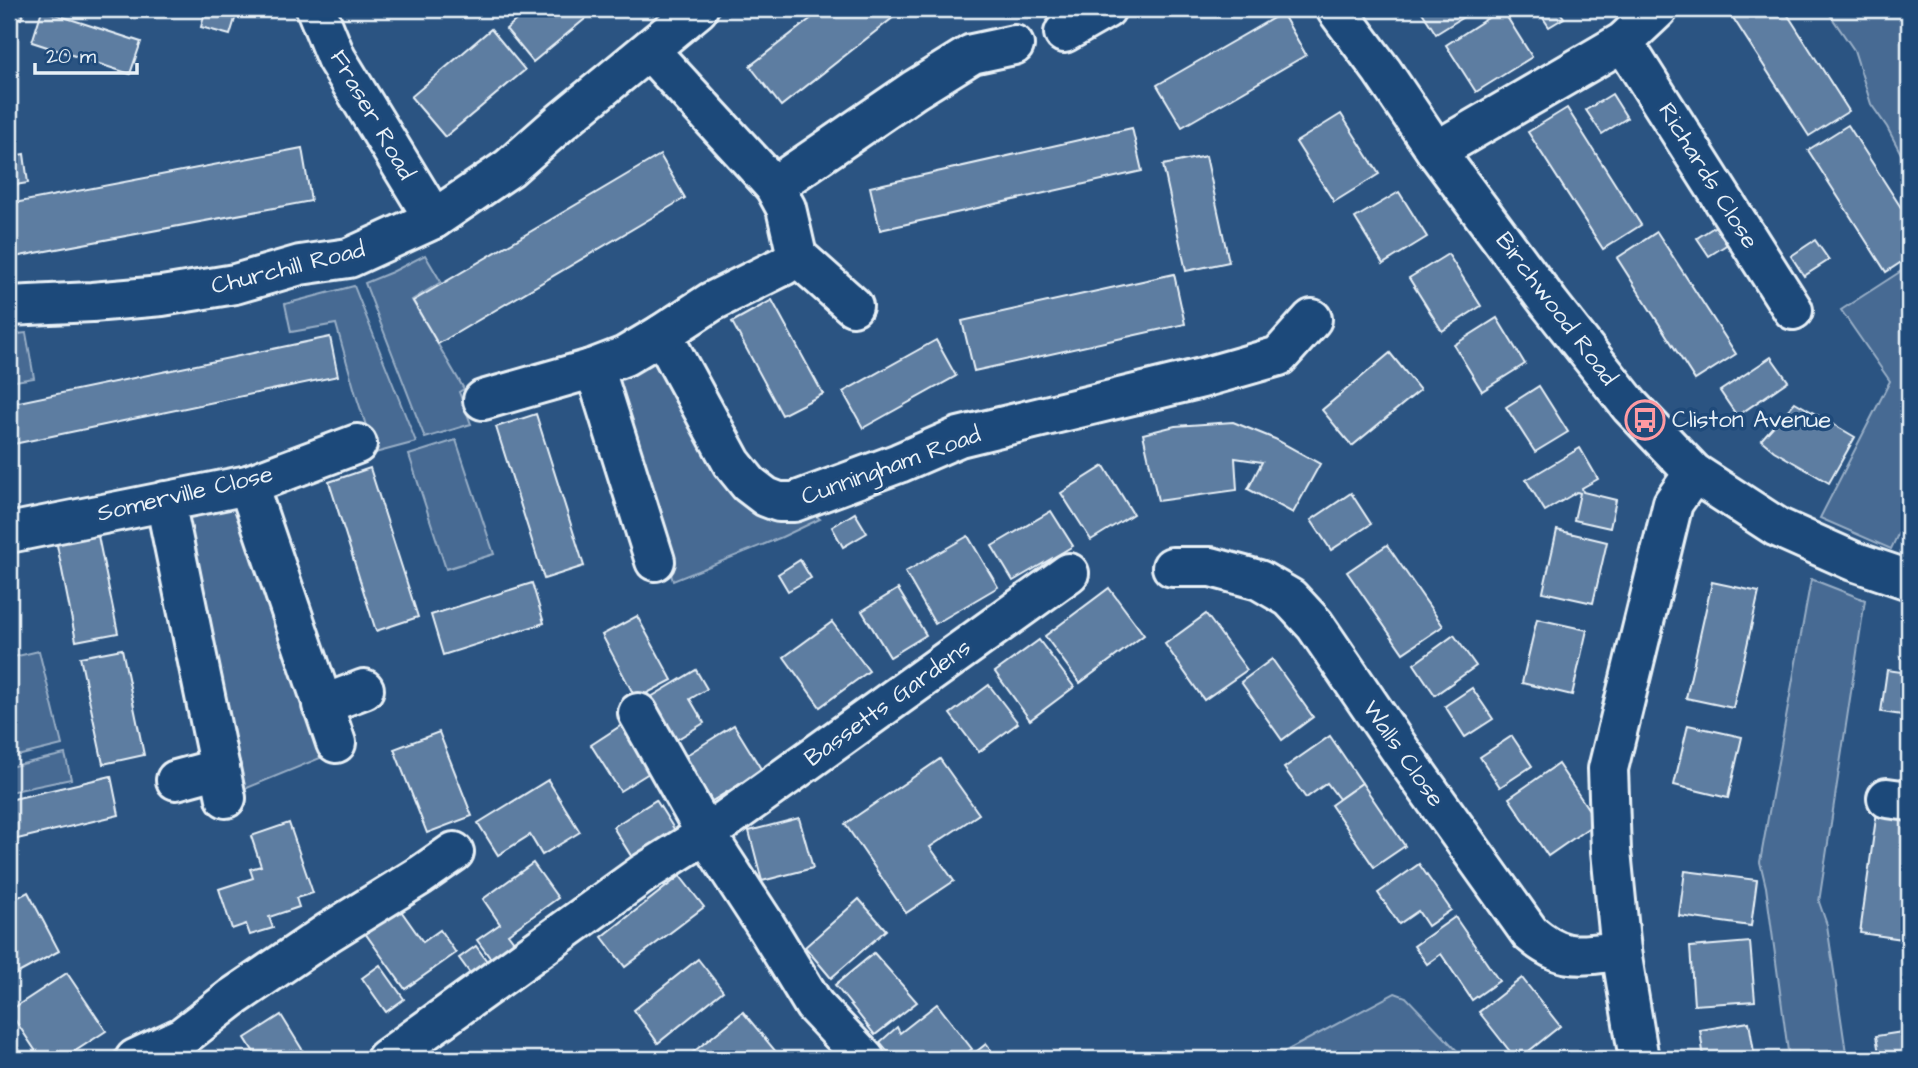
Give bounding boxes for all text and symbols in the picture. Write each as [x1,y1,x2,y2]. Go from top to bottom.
scale bar [35,32,136,76]
text: 20 m [46,42,97,71]
street label: Fraser Road [321,44,423,186]
street label: Richards Close [1649,96,1767,256]
street label: Birchwood Road [1487,225,1625,393]
street label: Churchill Road [208,232,368,304]
bus stop icon: Cliston Avenue [1624,399,1666,441]
place label: Cliston Avenue [1672,403,1831,437]
street label: Cunningham Road [797,418,986,515]
street label: Somerville Close [94,457,276,531]
street label: Bassetts Gardens [798,631,978,775]
street label: Walls Close [1354,694,1452,814]

